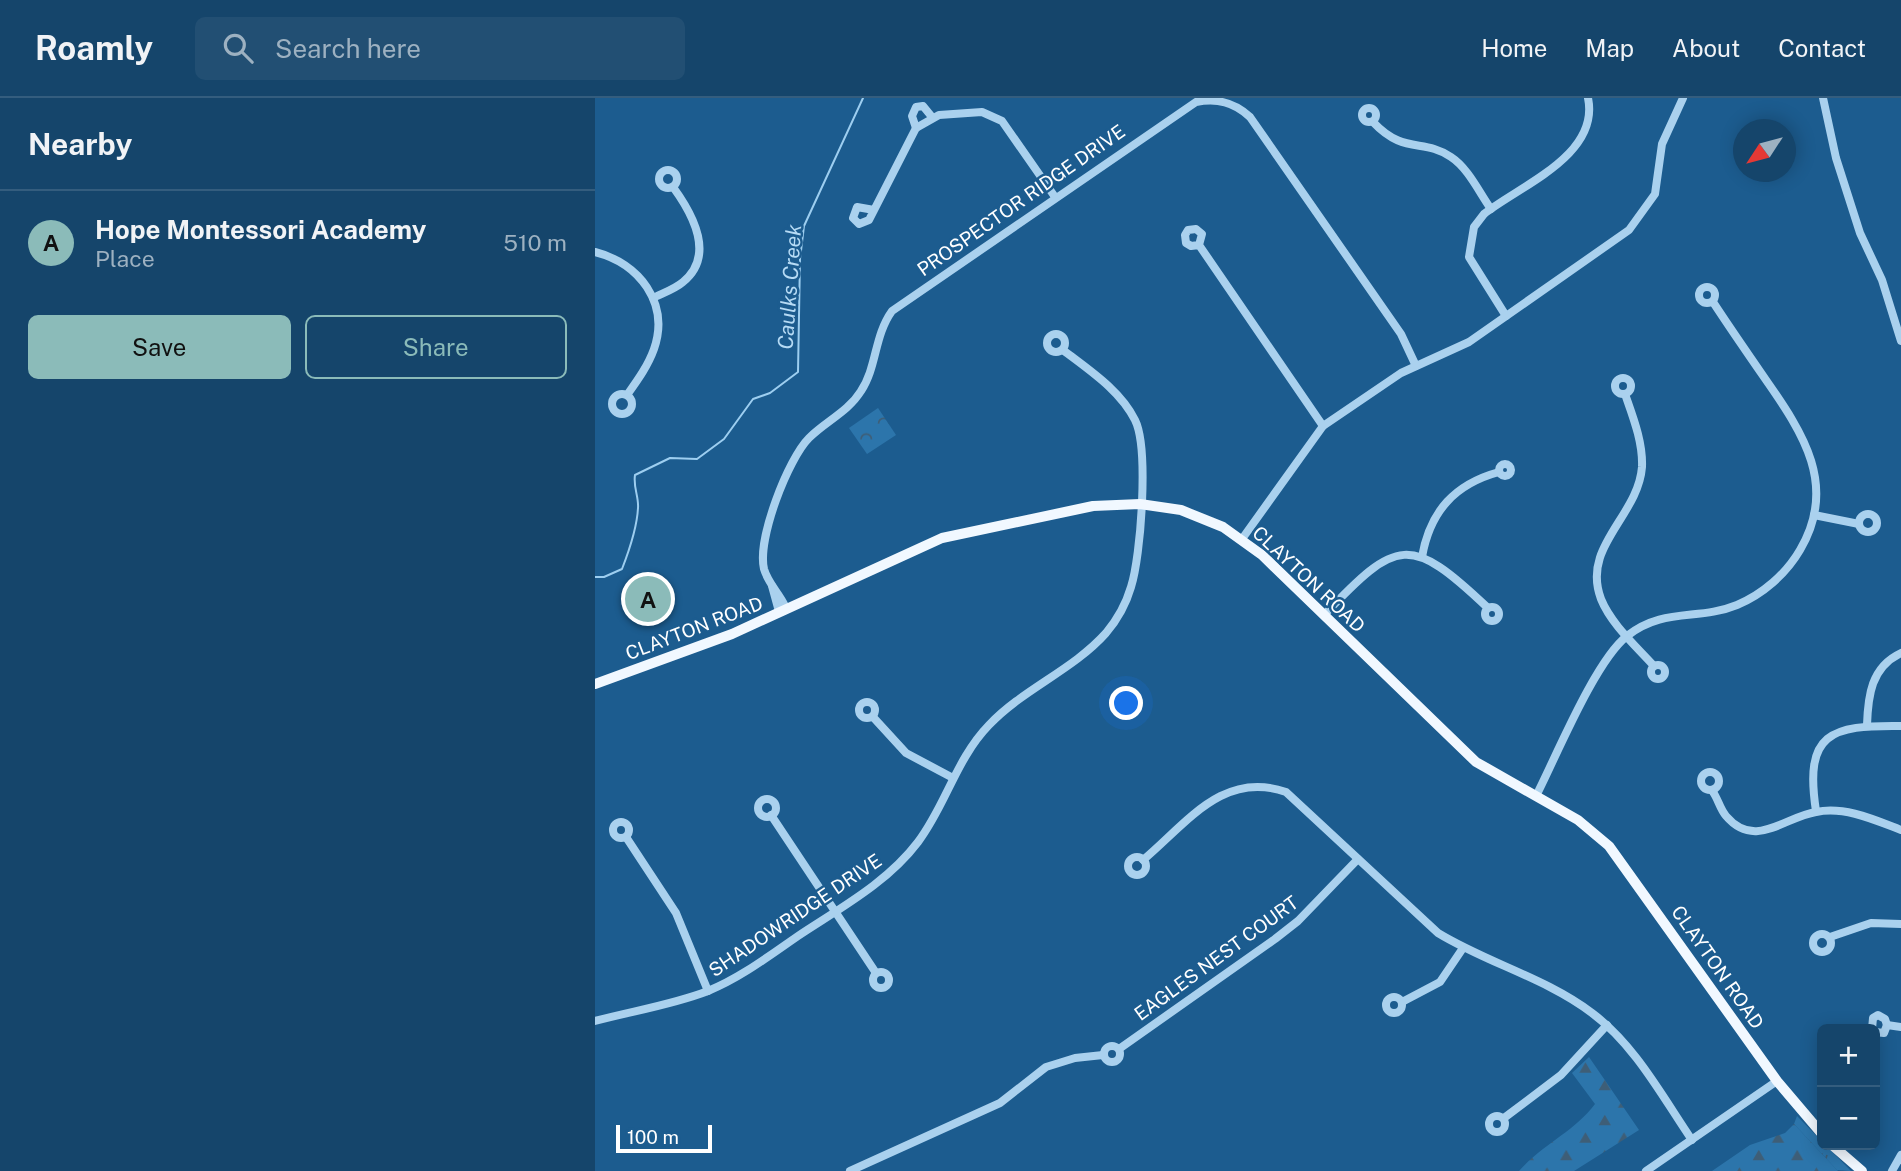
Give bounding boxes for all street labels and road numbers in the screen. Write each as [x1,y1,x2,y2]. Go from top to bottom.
street label: PROSPECTOR RIDGE DRIVE [913,120,1129,280]
street label: CLAYTON ROAD [1248,521,1370,637]
street label: CLAYTON ROAD [622,591,766,665]
street label: SHADOWRIDGE DRIVE [705,849,885,981]
street label: EAGLES NEST COURT [1130,891,1302,1025]
street label: CLAYTON ROAD [1667,901,1769,1033]

